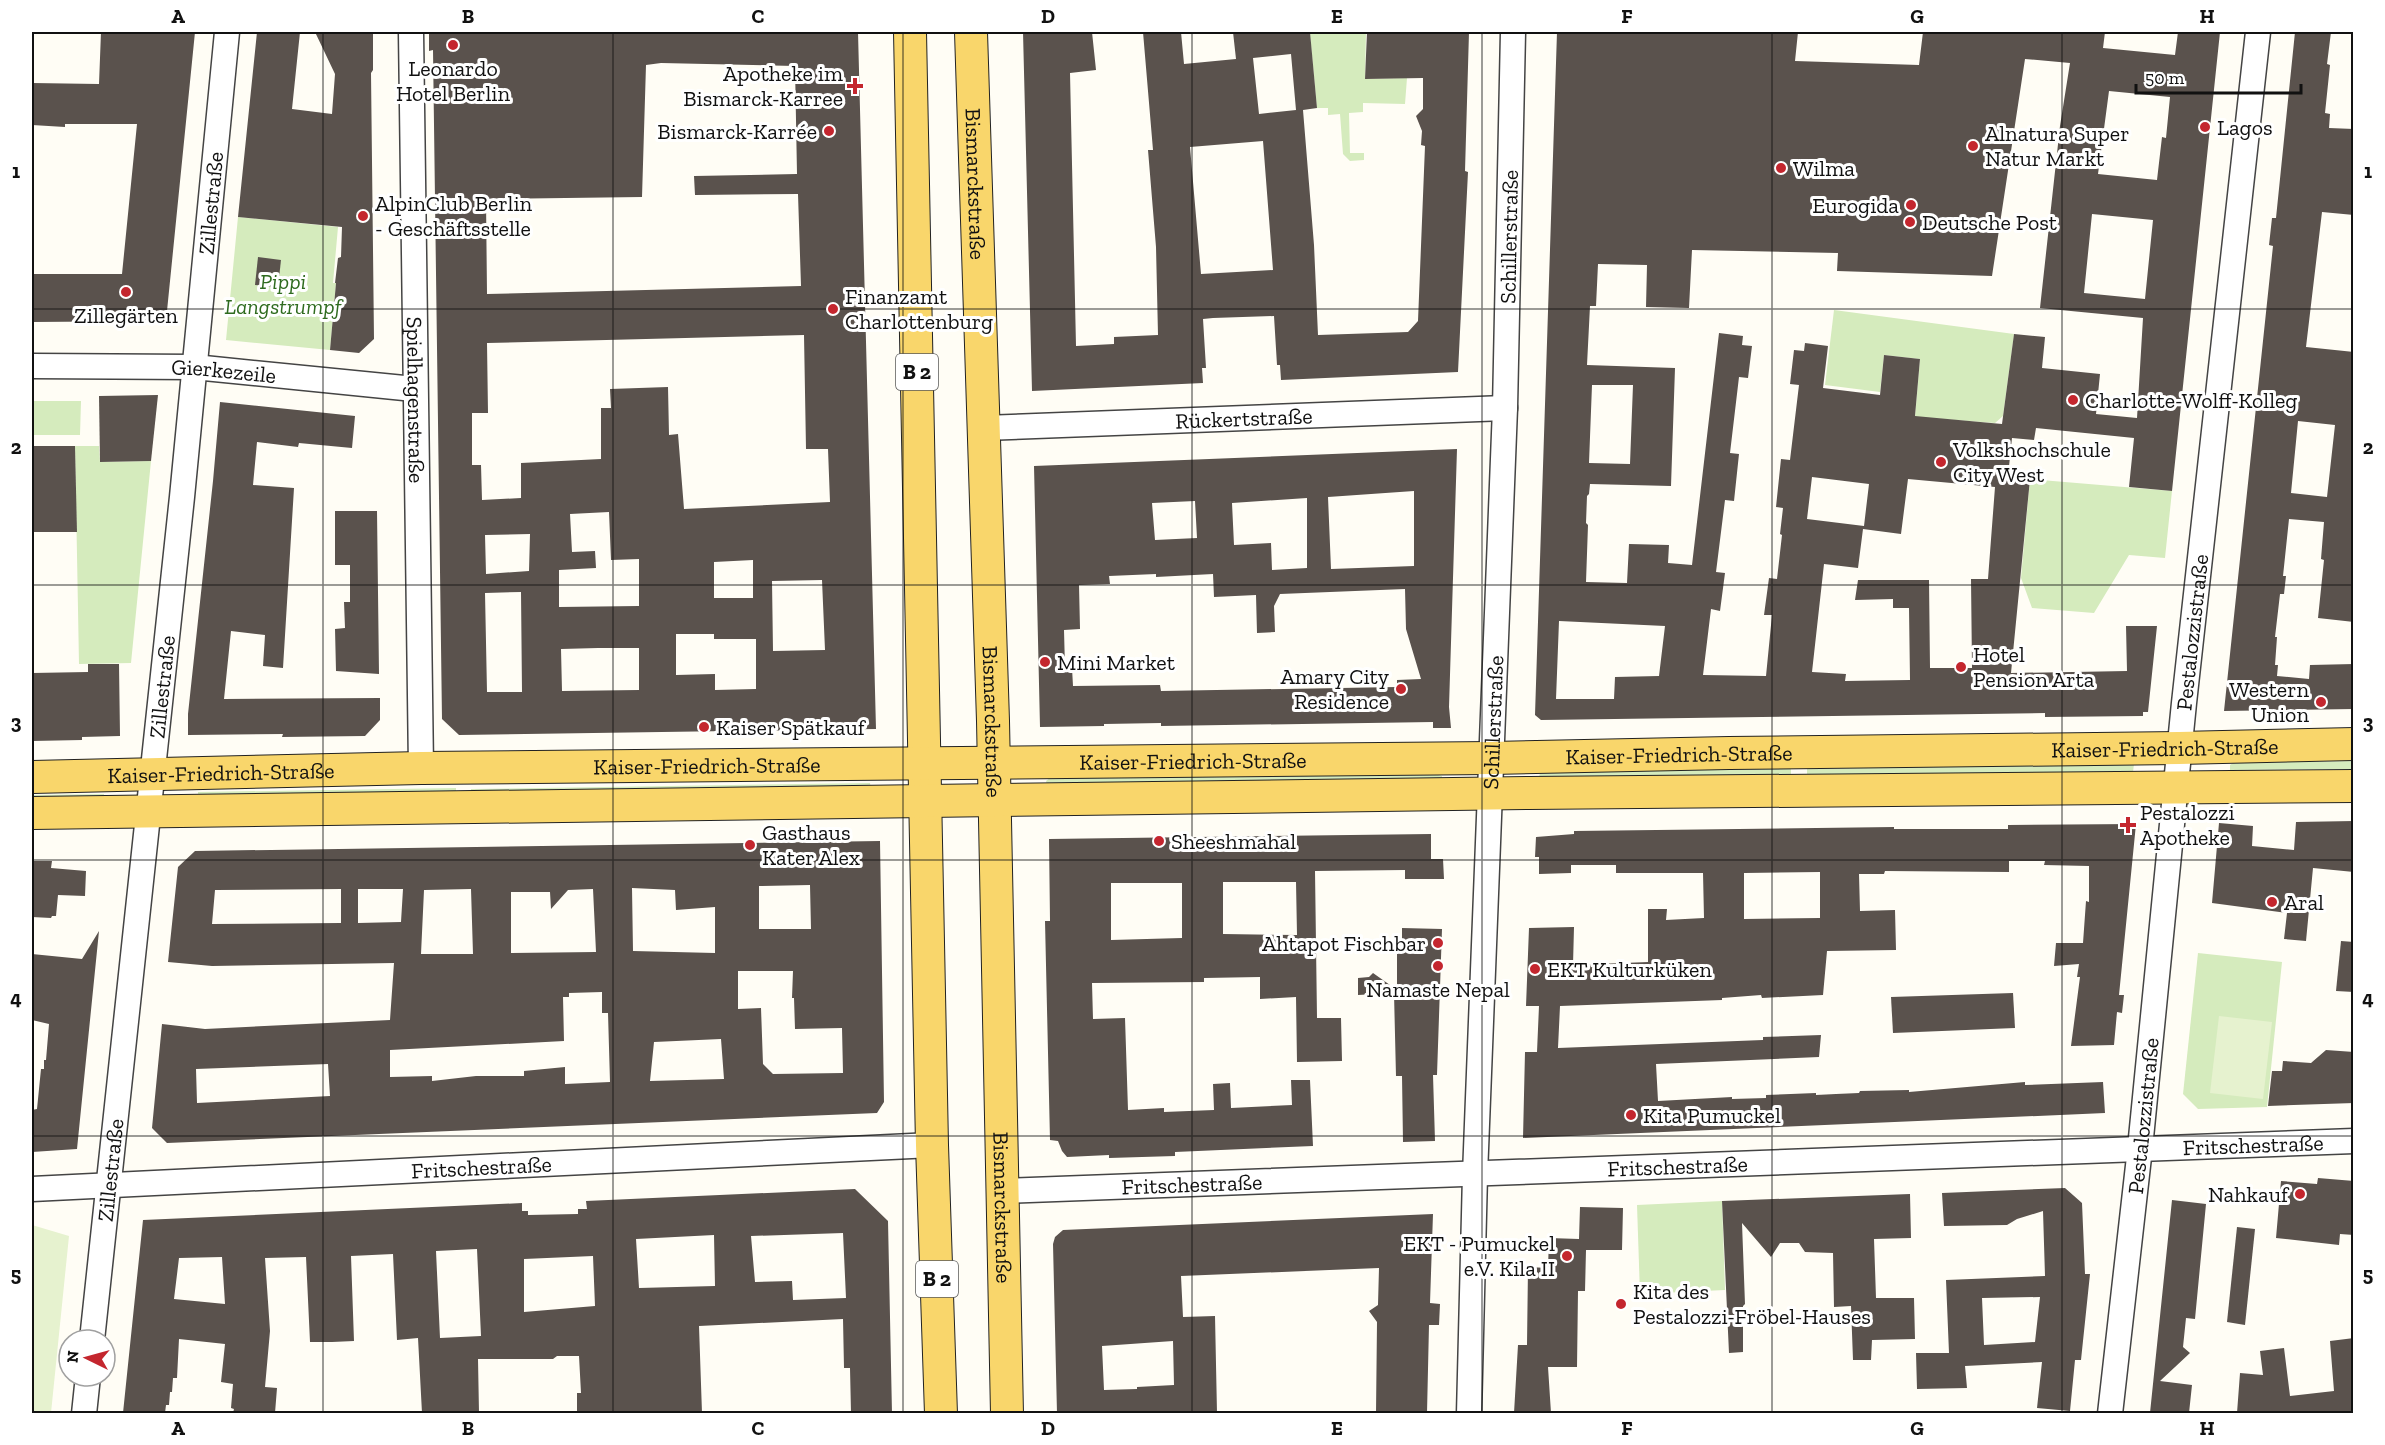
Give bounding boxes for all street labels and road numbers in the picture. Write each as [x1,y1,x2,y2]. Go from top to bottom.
street label: Bismarckstraße [959,108,991,260]
street label: Zillestraße [193,150,229,256]
street label: Schillerstraße [1494,169,1524,304]
street label: Spielhagenstraße [401,316,430,483]
street label: Gierkezeile [171,354,277,389]
road number: B 2 [896,354,938,390]
street label: Rückertstraße [1175,402,1313,435]
street label: Pestalozzistraße [2170,553,2214,712]
street label: Zillestraße [143,634,181,740]
street label: Bismarckstraße [977,645,1008,798]
street label: Schillerstraße [1477,655,1509,790]
street label: Kaiser-Friedrich-Straße [2051,733,2279,763]
street label: Kaiser-Friedrich-Straße [1565,739,1793,770]
street label: Kaiser-Friedrich-Straße [1079,747,1307,776]
street label: Kaiser-Friedrich-Straße [593,751,821,780]
street label: Kaiser-Friedrich-Straße [107,757,335,789]
street label: Pestalozzistraße [2122,1036,2165,1196]
street label: Zillestraße [92,1117,130,1223]
street label: Fritschestraße [2182,1129,2324,1161]
street label: Bismarckstraße [987,1131,1017,1284]
street label: Fritschestraße [1607,1150,1748,1183]
street label: Fritschestraße [411,1151,552,1184]
street label: Fritschestraße [1121,1168,1263,1201]
road number: B 2 [916,1261,958,1297]

